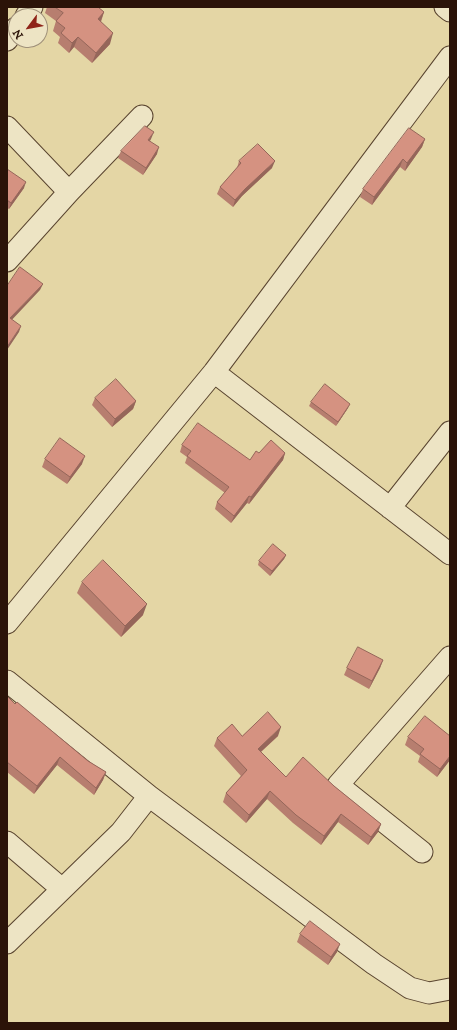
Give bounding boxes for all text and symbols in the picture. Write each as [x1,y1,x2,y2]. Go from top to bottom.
north arrow [8,8,48,48]
text: N [10,26,27,41]

